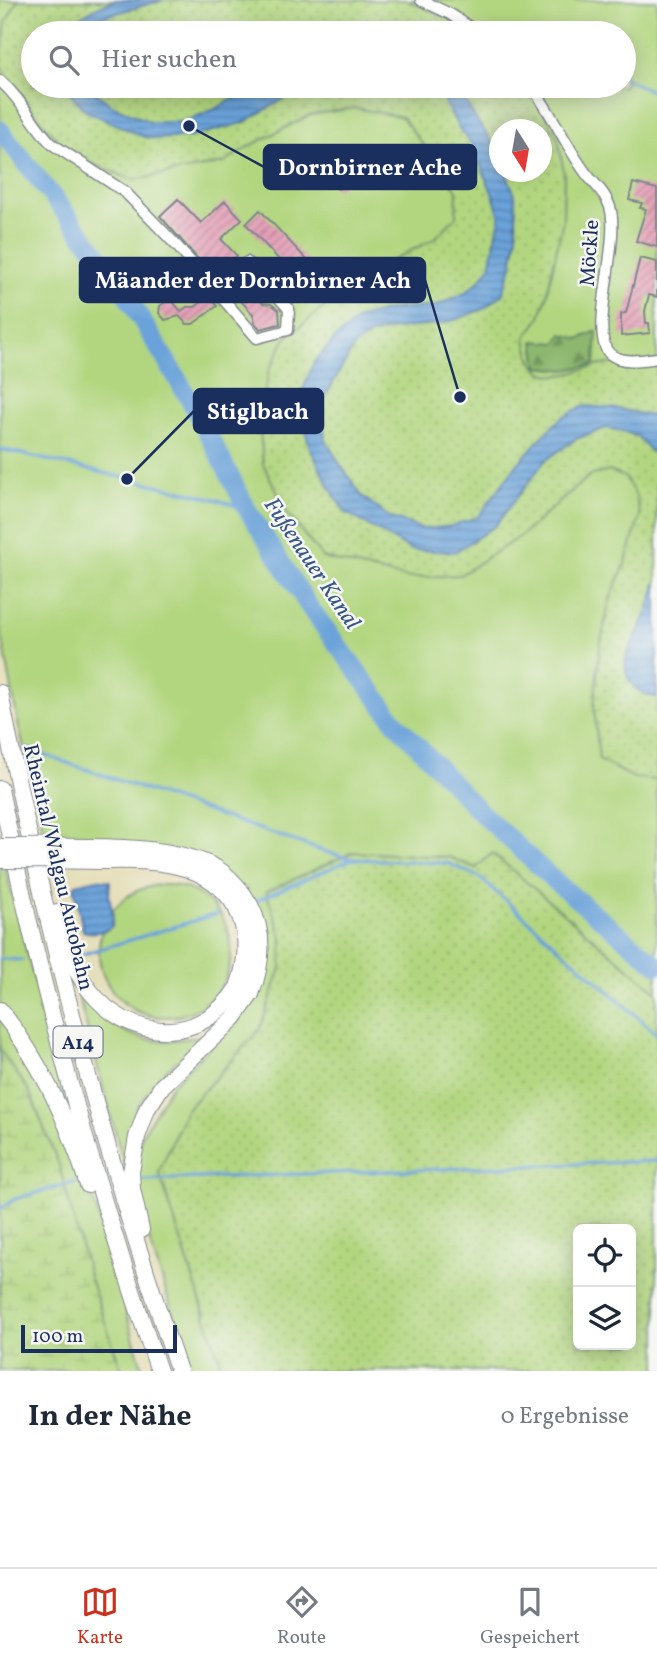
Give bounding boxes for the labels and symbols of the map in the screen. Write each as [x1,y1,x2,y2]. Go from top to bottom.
north arrow [489,119,552,182]
callout: Dornbirner Ache [264,145,476,189]
text: Dornbirner Ache [278,153,462,185]
street label: Möckle [574,219,607,287]
callout: Mäander der Dornbirner Ach [80,258,425,302]
text: Mäander der Dornbirner Ach [95,266,411,298]
callout: Stiglbach [194,389,323,433]
text: Stiglbach [207,397,309,429]
water label: Fußenauer Kanal [255,492,368,637]
street label: Rheintal/Walgau Autobahn [15,741,100,994]
road number: A14 [54,1026,102,1058]
scale bar [21,1322,177,1354]

